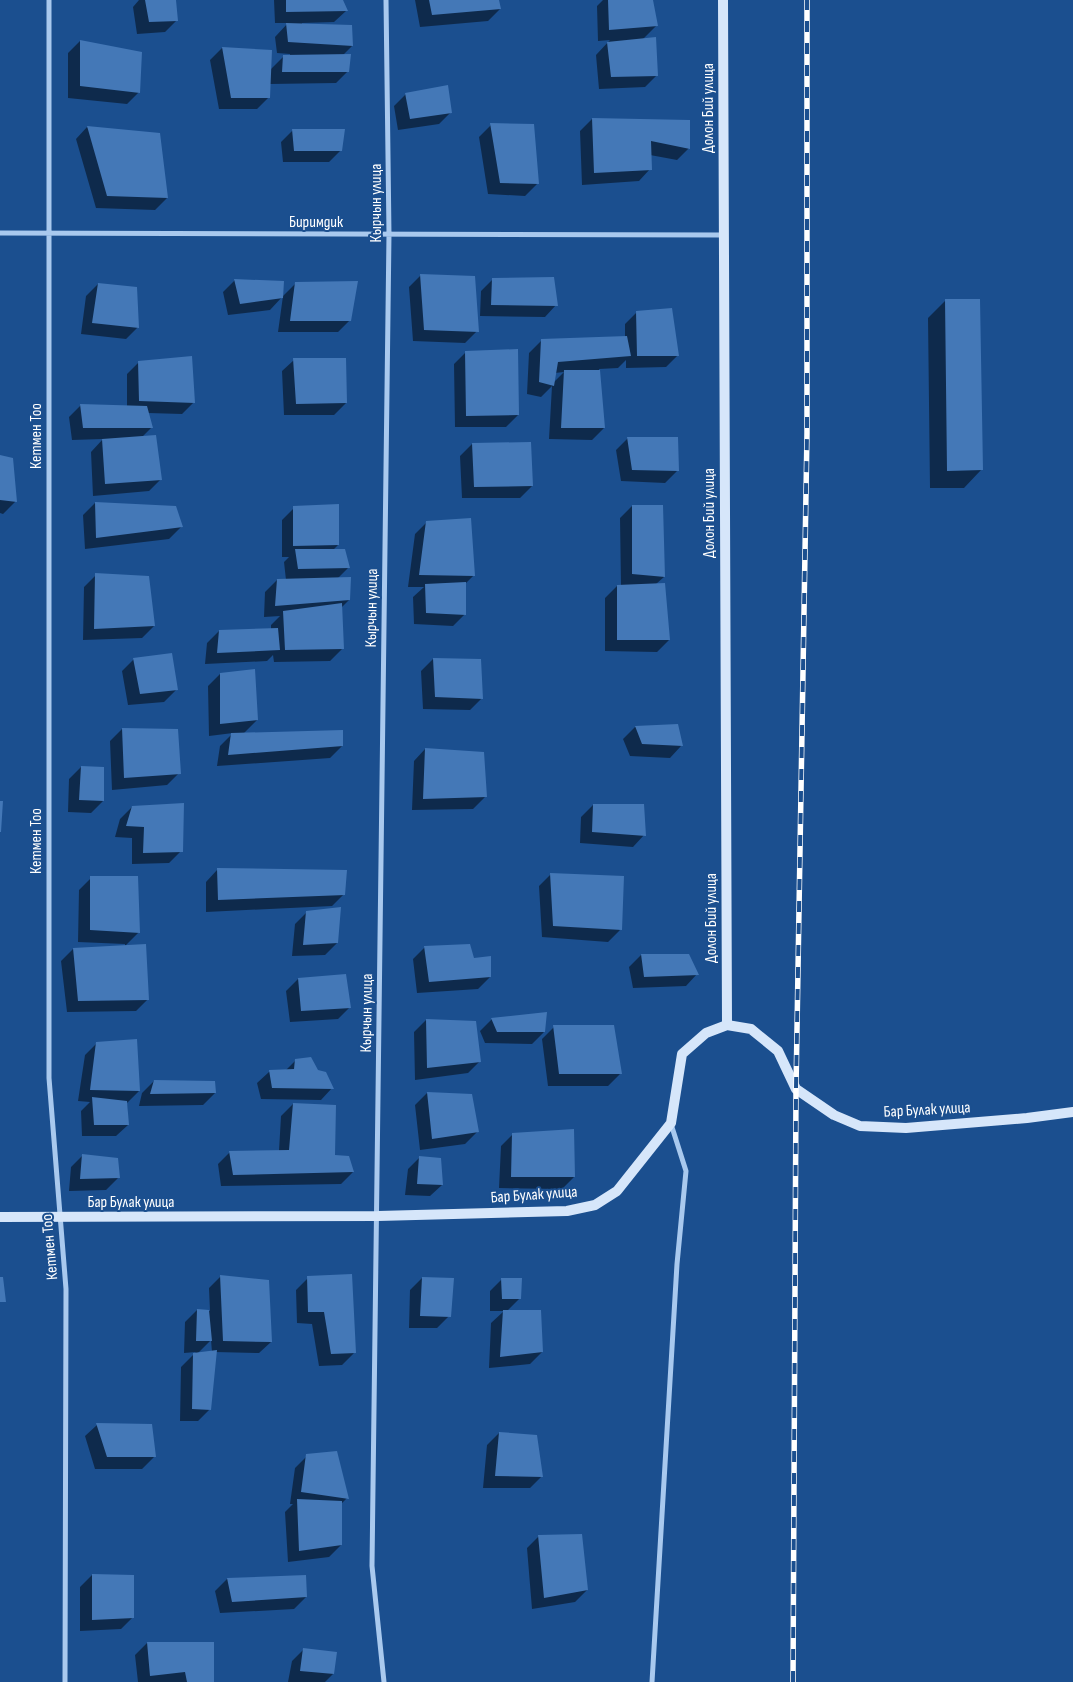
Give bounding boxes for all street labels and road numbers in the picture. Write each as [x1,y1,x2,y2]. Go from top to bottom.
street label: Долон Бий улица [699,63,718,153]
street label: Кырчын улица [367,164,386,242]
street label: Биримдик [289,213,344,232]
street label: Кетмен Тоо [27,403,46,469]
street label: Долон Бий улица [700,468,719,558]
street label: Кырчын улица [362,568,382,648]
street label: Кетмен Тоо [27,808,46,874]
street label: Долон Бий улица [702,873,721,963]
street label: Кырчын улица [357,973,377,1053]
street label: Бар Булак улица [883,1098,971,1122]
street label: Бар Булак улица [490,1182,578,1208]
street label: Бар Булак улица [88,1193,174,1212]
street label: Кетмен Тоо [38,1213,62,1281]

